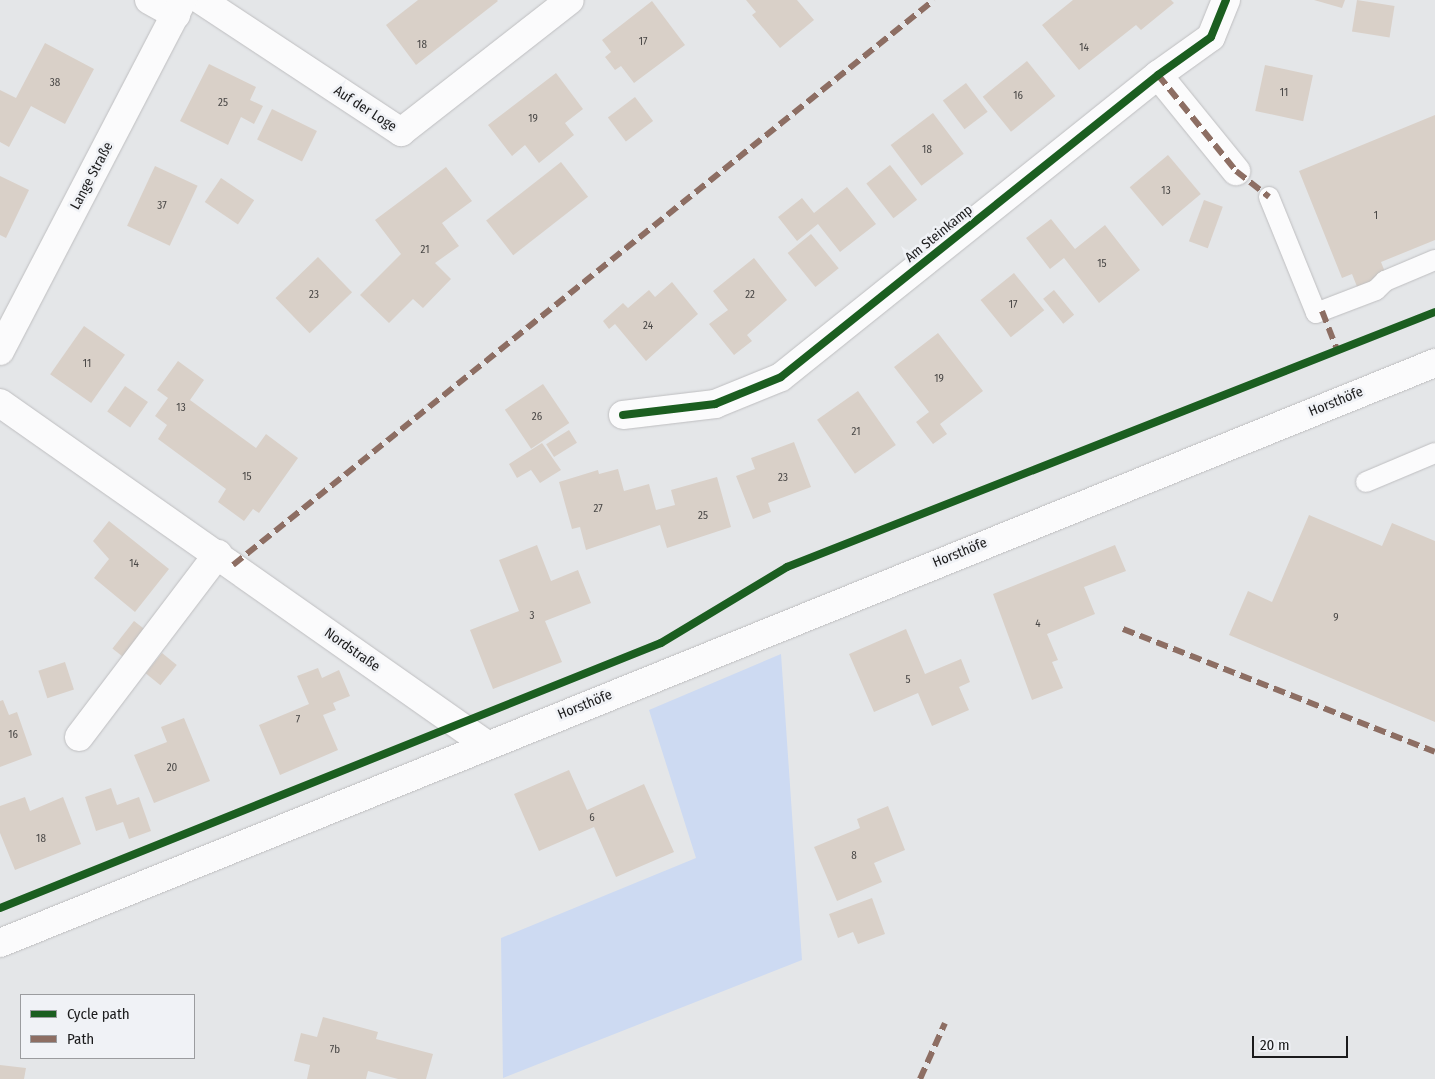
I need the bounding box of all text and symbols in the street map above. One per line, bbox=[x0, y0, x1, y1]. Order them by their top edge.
house number: 17 bbox=[639, 35, 647, 49]
house number: 18 bbox=[417, 38, 427, 52]
house number: 14 bbox=[1079, 41, 1089, 55]
house number: 38 bbox=[50, 76, 60, 90]
street label: Auf der Loge bbox=[330, 83, 400, 135]
house number: 11 bbox=[1280, 86, 1288, 100]
house number: 16 bbox=[1013, 89, 1023, 103]
house number: 25 bbox=[218, 96, 228, 110]
house number: 19 bbox=[528, 112, 538, 126]
street label: Lange Straße bbox=[67, 139, 117, 213]
house number: 18 bbox=[922, 143, 932, 157]
house number: 13 bbox=[1161, 184, 1171, 198]
house number: 37 bbox=[157, 199, 167, 213]
street label: Am Steinkamp bbox=[902, 202, 976, 266]
house number: 1 bbox=[1374, 209, 1378, 223]
house number: 21 bbox=[421, 243, 429, 257]
house number: 15 bbox=[1097, 257, 1107, 271]
house number: 23 bbox=[309, 288, 319, 302]
house number: 22 bbox=[745, 288, 755, 302]
house number: 17 bbox=[1009, 298, 1017, 312]
house number: 24 bbox=[643, 319, 653, 333]
house number: 11 bbox=[83, 357, 91, 371]
house number: 19 bbox=[934, 372, 944, 386]
street label: Horsthöfe bbox=[1306, 384, 1366, 420]
house number: 13 bbox=[176, 401, 186, 415]
house number: 26 bbox=[532, 410, 542, 424]
house number: 21 bbox=[852, 425, 860, 439]
house number: 15 bbox=[242, 470, 252, 484]
house number: 23 bbox=[778, 471, 788, 485]
house number: 27 bbox=[593, 502, 603, 516]
house number: 25 bbox=[698, 509, 708, 523]
street label: Horsthöfe bbox=[930, 535, 990, 571]
house number: 14 bbox=[129, 557, 139, 571]
house number: 3 bbox=[530, 609, 534, 623]
house number: 9 bbox=[1333, 611, 1339, 625]
house number: 4 bbox=[1035, 617, 1041, 631]
street label: Nordstraße bbox=[321, 625, 383, 675]
house number: 5 bbox=[905, 673, 911, 687]
street label: Horsthöfe bbox=[555, 687, 615, 723]
house number: 7 bbox=[296, 713, 300, 727]
house number: 16 bbox=[8, 728, 18, 742]
house number: 20 bbox=[167, 761, 177, 775]
house number: 6 bbox=[589, 811, 595, 825]
house number: 18 bbox=[36, 832, 46, 846]
house number: 8 bbox=[851, 849, 857, 863]
legend bbox=[20, 994, 195, 1059]
text: Cycle path bbox=[67, 1005, 130, 1023]
scale bar bbox=[1255, 1026, 1351, 1058]
text: Path bbox=[67, 1030, 94, 1048]
text: 20 m bbox=[1260, 1036, 1290, 1054]
house number: 7b bbox=[330, 1043, 340, 1057]

